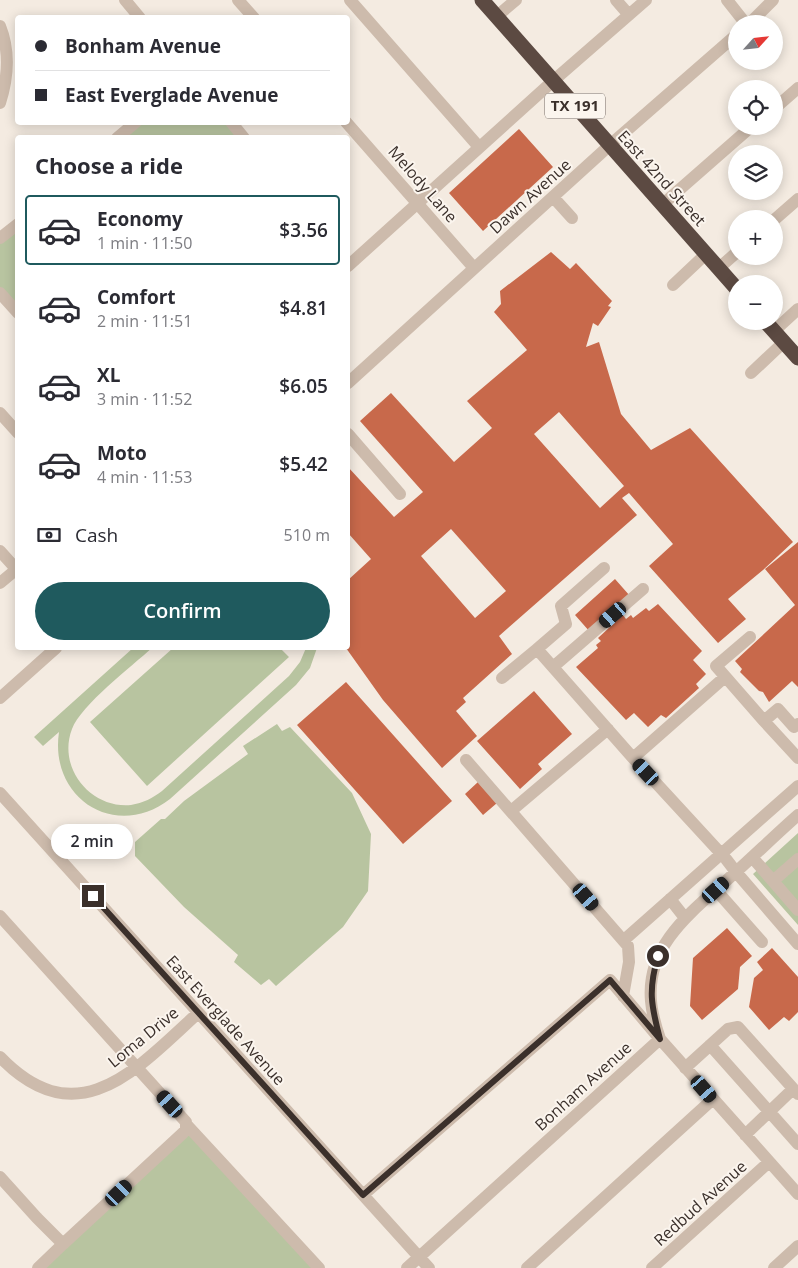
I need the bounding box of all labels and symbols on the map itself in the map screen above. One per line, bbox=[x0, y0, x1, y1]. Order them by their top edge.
north arrow bbox=[728, 15, 782, 70]
road number: TX 191 bbox=[545, 94, 605, 118]
street label: East 42nd Street bbox=[613, 125, 711, 231]
street label: Melody Lane bbox=[384, 141, 462, 227]
street label: Dawn Avenue bbox=[485, 154, 575, 238]
car bbox=[596, 599, 629, 631]
car bbox=[630, 756, 661, 788]
callout: 2 min bbox=[52, 824, 134, 858]
car bbox=[699, 874, 732, 906]
car bbox=[570, 881, 601, 913]
route end bbox=[82, 885, 104, 907]
route start bbox=[647, 945, 669, 967]
street label: East Everglade Avenue bbox=[162, 950, 290, 1090]
street label: Loma Drive bbox=[103, 1002, 183, 1072]
street label: Bonham Avenue bbox=[530, 1037, 636, 1135]
car bbox=[688, 1073, 719, 1105]
car bbox=[154, 1088, 185, 1120]
street label: Redbud Avenue bbox=[649, 1155, 751, 1251]
car bbox=[102, 1177, 135, 1209]

